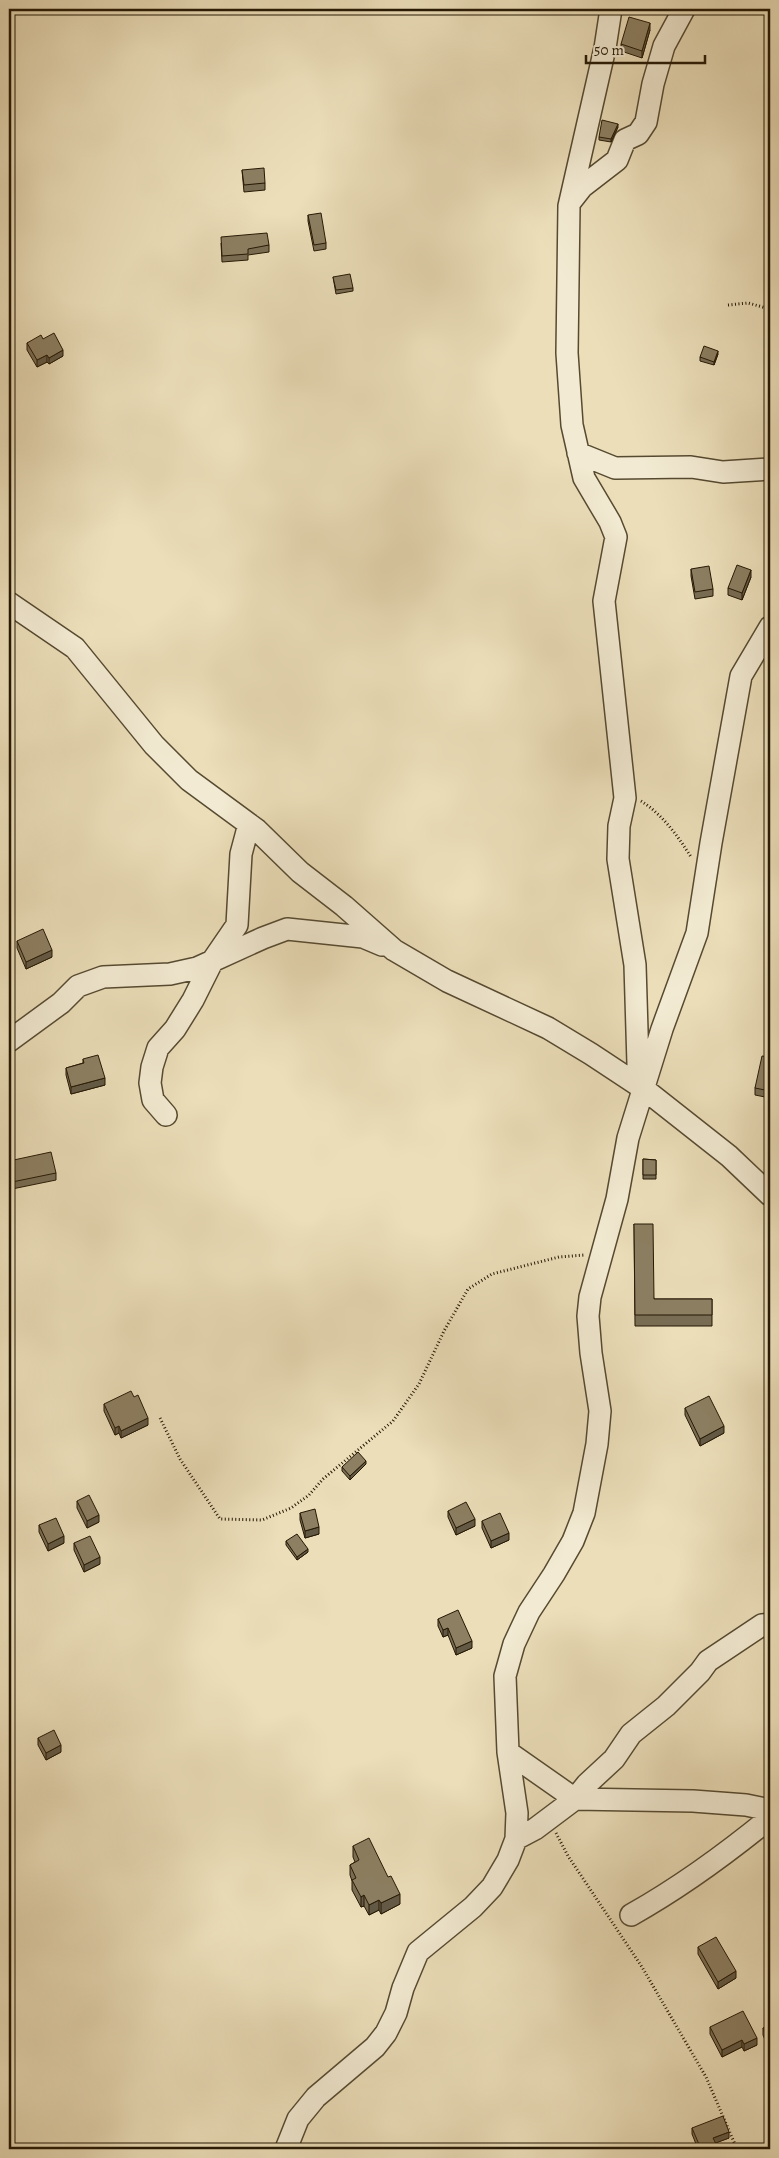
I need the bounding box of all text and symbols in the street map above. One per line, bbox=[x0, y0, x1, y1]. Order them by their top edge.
scale bar bbox=[586, 32, 705, 64]
text: 50 m bbox=[594, 40, 624, 60]

